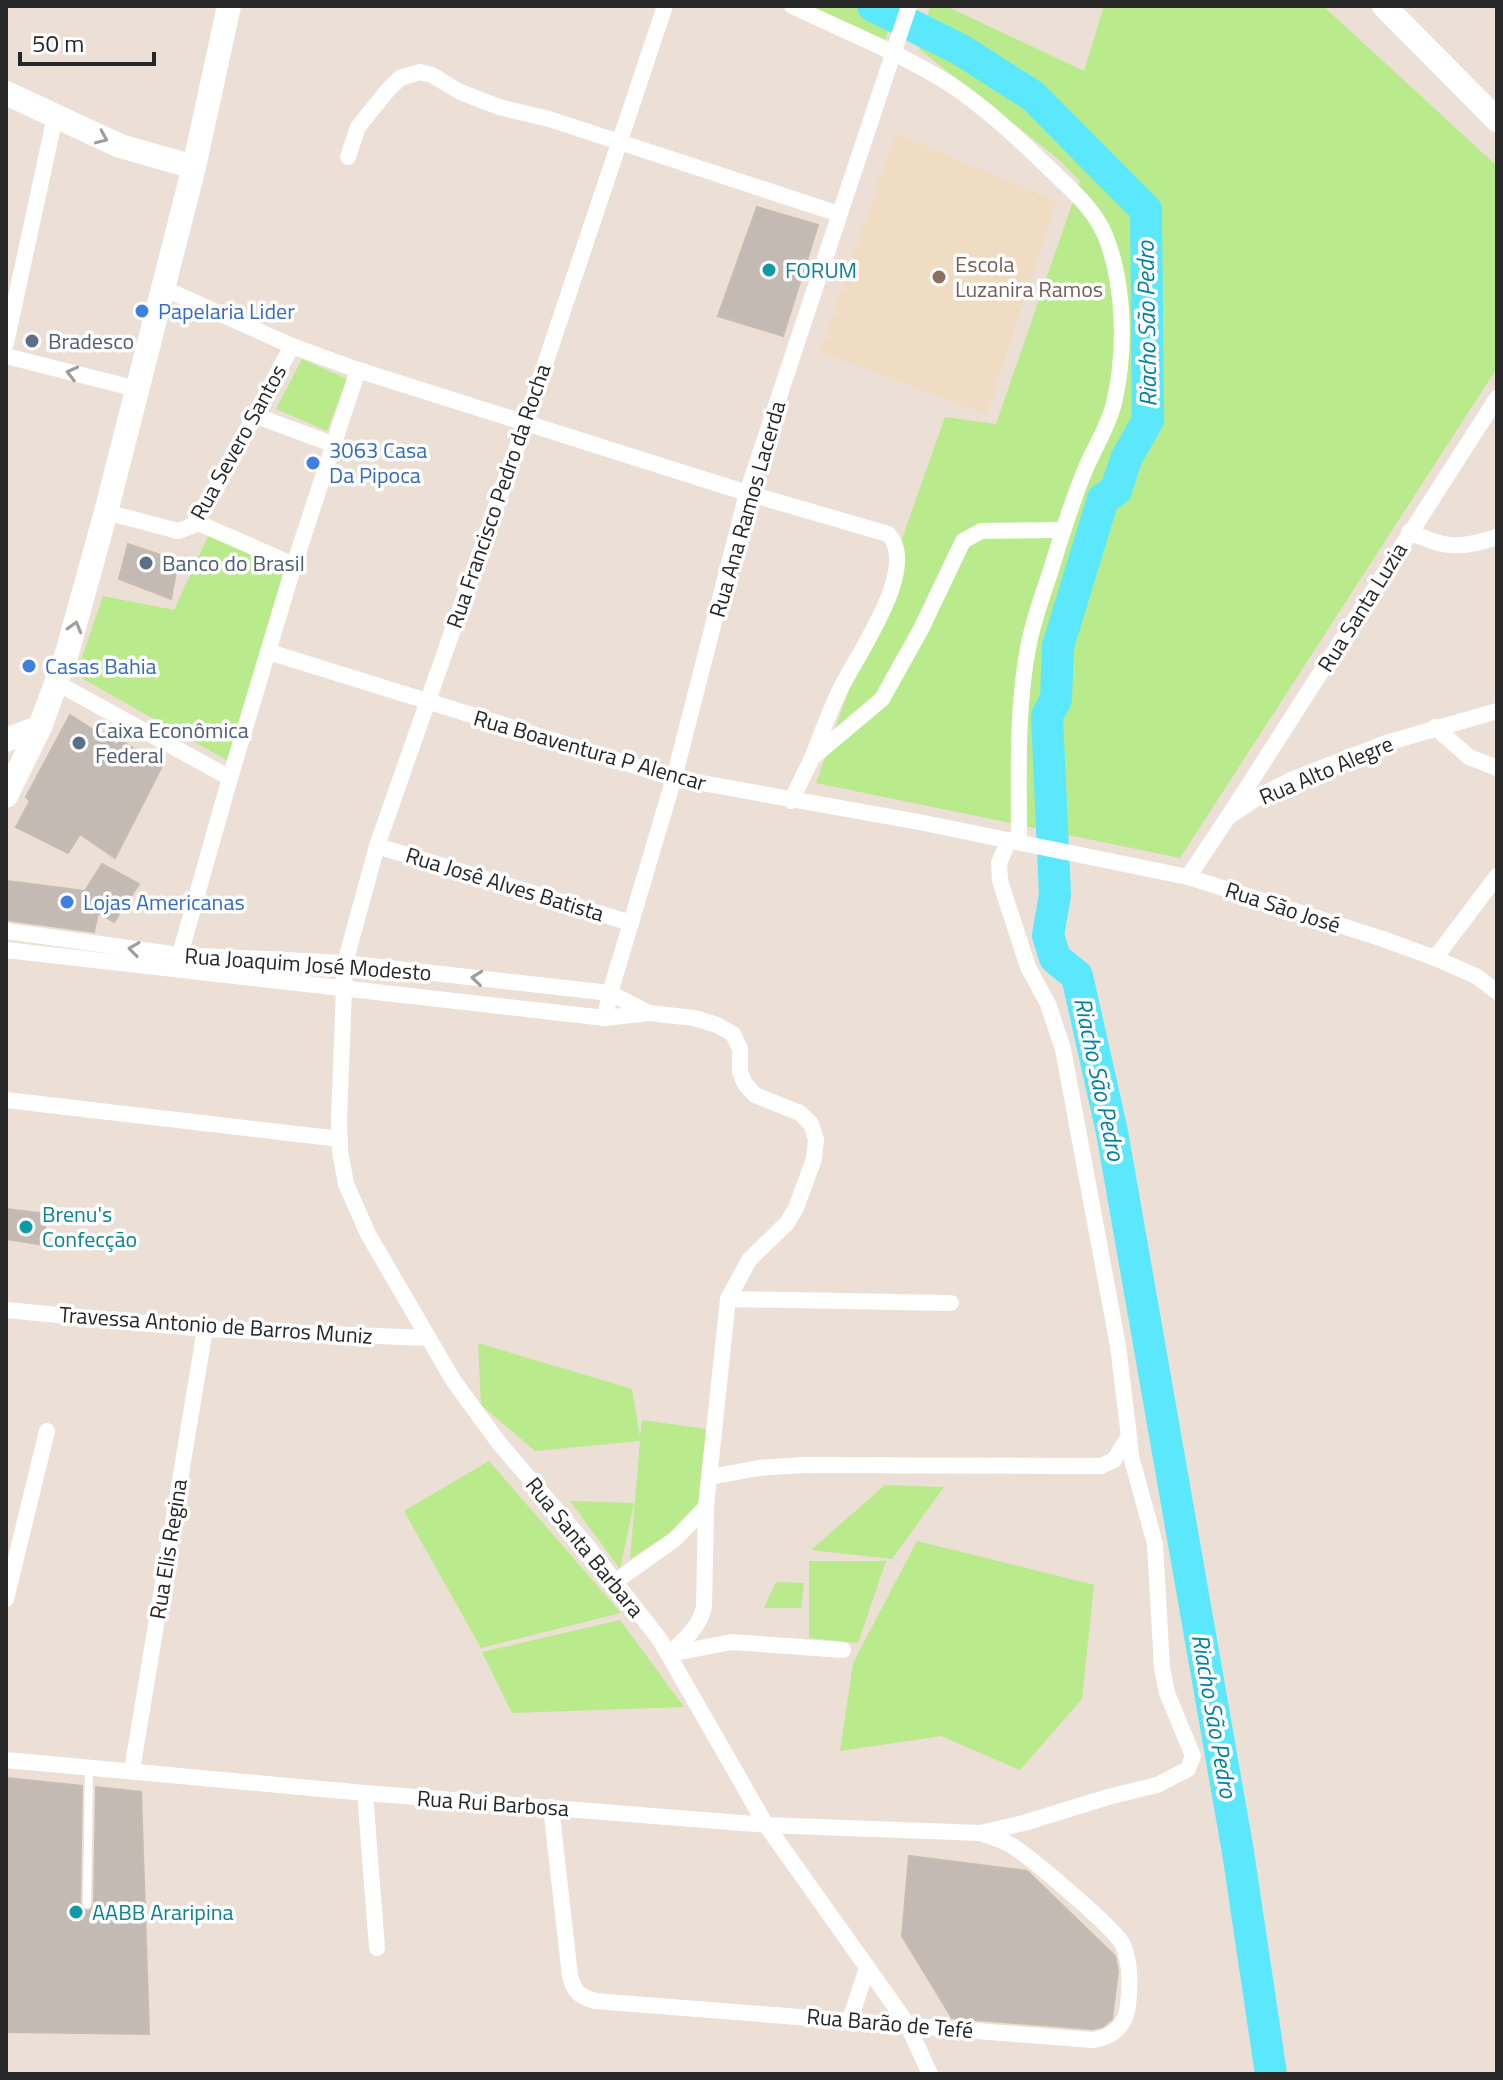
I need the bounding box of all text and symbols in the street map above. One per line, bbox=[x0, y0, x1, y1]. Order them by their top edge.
scale bar bbox=[20, 16, 154, 66]
text: 50 m bbox=[32, 25, 84, 61]
one-way arrow bbox=[94, 128, 108, 144]
water label: Riacho São Pedro bbox=[1127, 240, 1165, 407]
place label: Escola Luzanira Ramos bbox=[955, 247, 1103, 306]
place label: FORUM bbox=[785, 253, 857, 287]
marker: FORUM bbox=[760, 261, 778, 279]
marker: Escola Luzanira Ramos bbox=[930, 268, 948, 286]
place label: Papelaria Lider bbox=[158, 294, 295, 328]
marker: Papelaria Lider bbox=[133, 302, 151, 320]
place label: Bradesco bbox=[48, 324, 134, 358]
marker: Bradesco bbox=[23, 332, 41, 350]
street label: Rua Severo Santos bbox=[181, 358, 295, 526]
street label: Rua Francisco Pedro da Rocha bbox=[437, 359, 559, 633]
one-way arrow bbox=[65, 365, 79, 382]
street label: Rua Ana Ramos Lacerda bbox=[700, 397, 794, 621]
place label: 3063 Casa Da Pipoca bbox=[329, 433, 427, 492]
marker: 3063 Casa Da Pipoca bbox=[304, 454, 322, 472]
street label: Rua Santa Luzia bbox=[1309, 536, 1415, 678]
place label: Banco do Brasil bbox=[162, 546, 305, 580]
marker: Banco do Brasil bbox=[137, 554, 155, 572]
one-way arrow bbox=[65, 620, 82, 634]
place label: Casas Bahia bbox=[45, 649, 157, 683]
marker: Casas Bahia bbox=[20, 657, 38, 675]
street label: Rua Boaventura P Alencar bbox=[470, 701, 711, 800]
place label: Caixa Econômica Federal bbox=[95, 713, 249, 772]
street label: Rua Alto Alegre bbox=[1254, 727, 1398, 813]
marker: Caixa Econômica Federal bbox=[70, 734, 88, 752]
street label: Rua Josê Alves Batista bbox=[402, 838, 608, 930]
street label: Rua São José bbox=[1221, 872, 1345, 942]
place label: Lojas Americanas bbox=[83, 885, 245, 919]
marker: Lojas Americanas bbox=[58, 893, 76, 911]
street label: Rua Joaquim José Modesto bbox=[183, 938, 433, 990]
one-way arrow bbox=[127, 941, 141, 958]
one-way arrow bbox=[470, 970, 483, 987]
water label: Riacho São Pedro bbox=[1065, 994, 1135, 1165]
place label: Brenu's Confecção bbox=[42, 1197, 137, 1256]
marker: Brenu's Confecção bbox=[17, 1218, 35, 1236]
street label: Travessa Antonio de Barros Muniz bbox=[58, 1297, 374, 1353]
street label: Rua Santa Barbara bbox=[517, 1469, 653, 1625]
street label: Rua Elis Regina bbox=[140, 1476, 196, 1622]
water label: Riacho São Pedro bbox=[1183, 1631, 1247, 1802]
street label: Rua Rui Barbosa bbox=[416, 1781, 570, 1825]
place label: AABB Araripina bbox=[92, 1895, 234, 1929]
marker: AABB Araripina bbox=[67, 1903, 85, 1921]
street label: Rua Barão de Tefé bbox=[805, 1999, 975, 2047]

